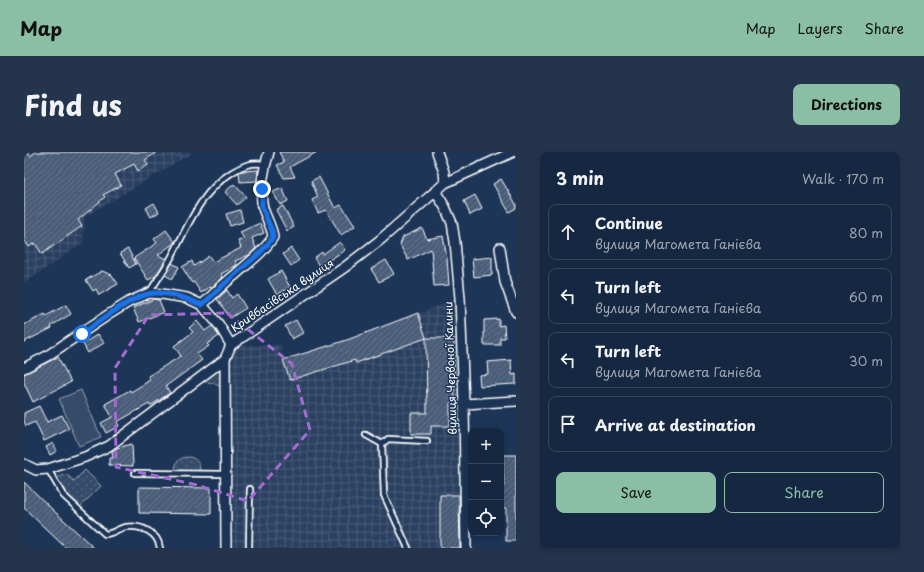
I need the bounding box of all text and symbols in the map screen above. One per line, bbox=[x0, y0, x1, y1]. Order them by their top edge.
text: Map bbox=[20, 14, 62, 42]
text: Map bbox=[746, 18, 776, 39]
text: Layers bbox=[798, 18, 843, 39]
text: Share bbox=[865, 18, 904, 39]
text: Find us bbox=[24, 83, 122, 126]
button: Directions bbox=[793, 84, 900, 125]
text: 3 min bbox=[556, 165, 604, 191]
text: Walk · 170 m bbox=[802, 169, 884, 188]
route end bbox=[253, 180, 271, 198]
text: Continue bbox=[595, 211, 663, 234]
icon: ahead bbox=[557, 221, 579, 243]
text: 80 m bbox=[849, 223, 883, 242]
text: вулиця Магомета Ганієва bbox=[595, 234, 761, 253]
street label: Кривбасівська вулиця bbox=[227, 254, 337, 336]
text: Turn left bbox=[595, 275, 661, 298]
icon: left bbox=[557, 285, 579, 307]
text: 60 m bbox=[849, 287, 883, 306]
text: вулиця Магомета Ганієва bbox=[595, 298, 761, 317]
street label: вулиця Червоної Калини bbox=[439, 301, 461, 435]
route start bbox=[73, 325, 91, 343]
text: Turn left bbox=[595, 339, 661, 362]
icon: left bbox=[557, 349, 579, 371]
text: 30 m bbox=[849, 351, 883, 370]
text: вулиця Магомета Ганієва bbox=[595, 362, 761, 381]
icon: arrive bbox=[557, 413, 579, 435]
text: Arrive at destination bbox=[595, 413, 756, 436]
map controls bbox=[468, 428, 504, 536]
button: + bbox=[468, 428, 504, 464]
button: − bbox=[468, 464, 504, 500]
button: Save bbox=[556, 472, 716, 513]
button: Share bbox=[724, 472, 884, 513]
button: locate bbox=[468, 500, 504, 536]

